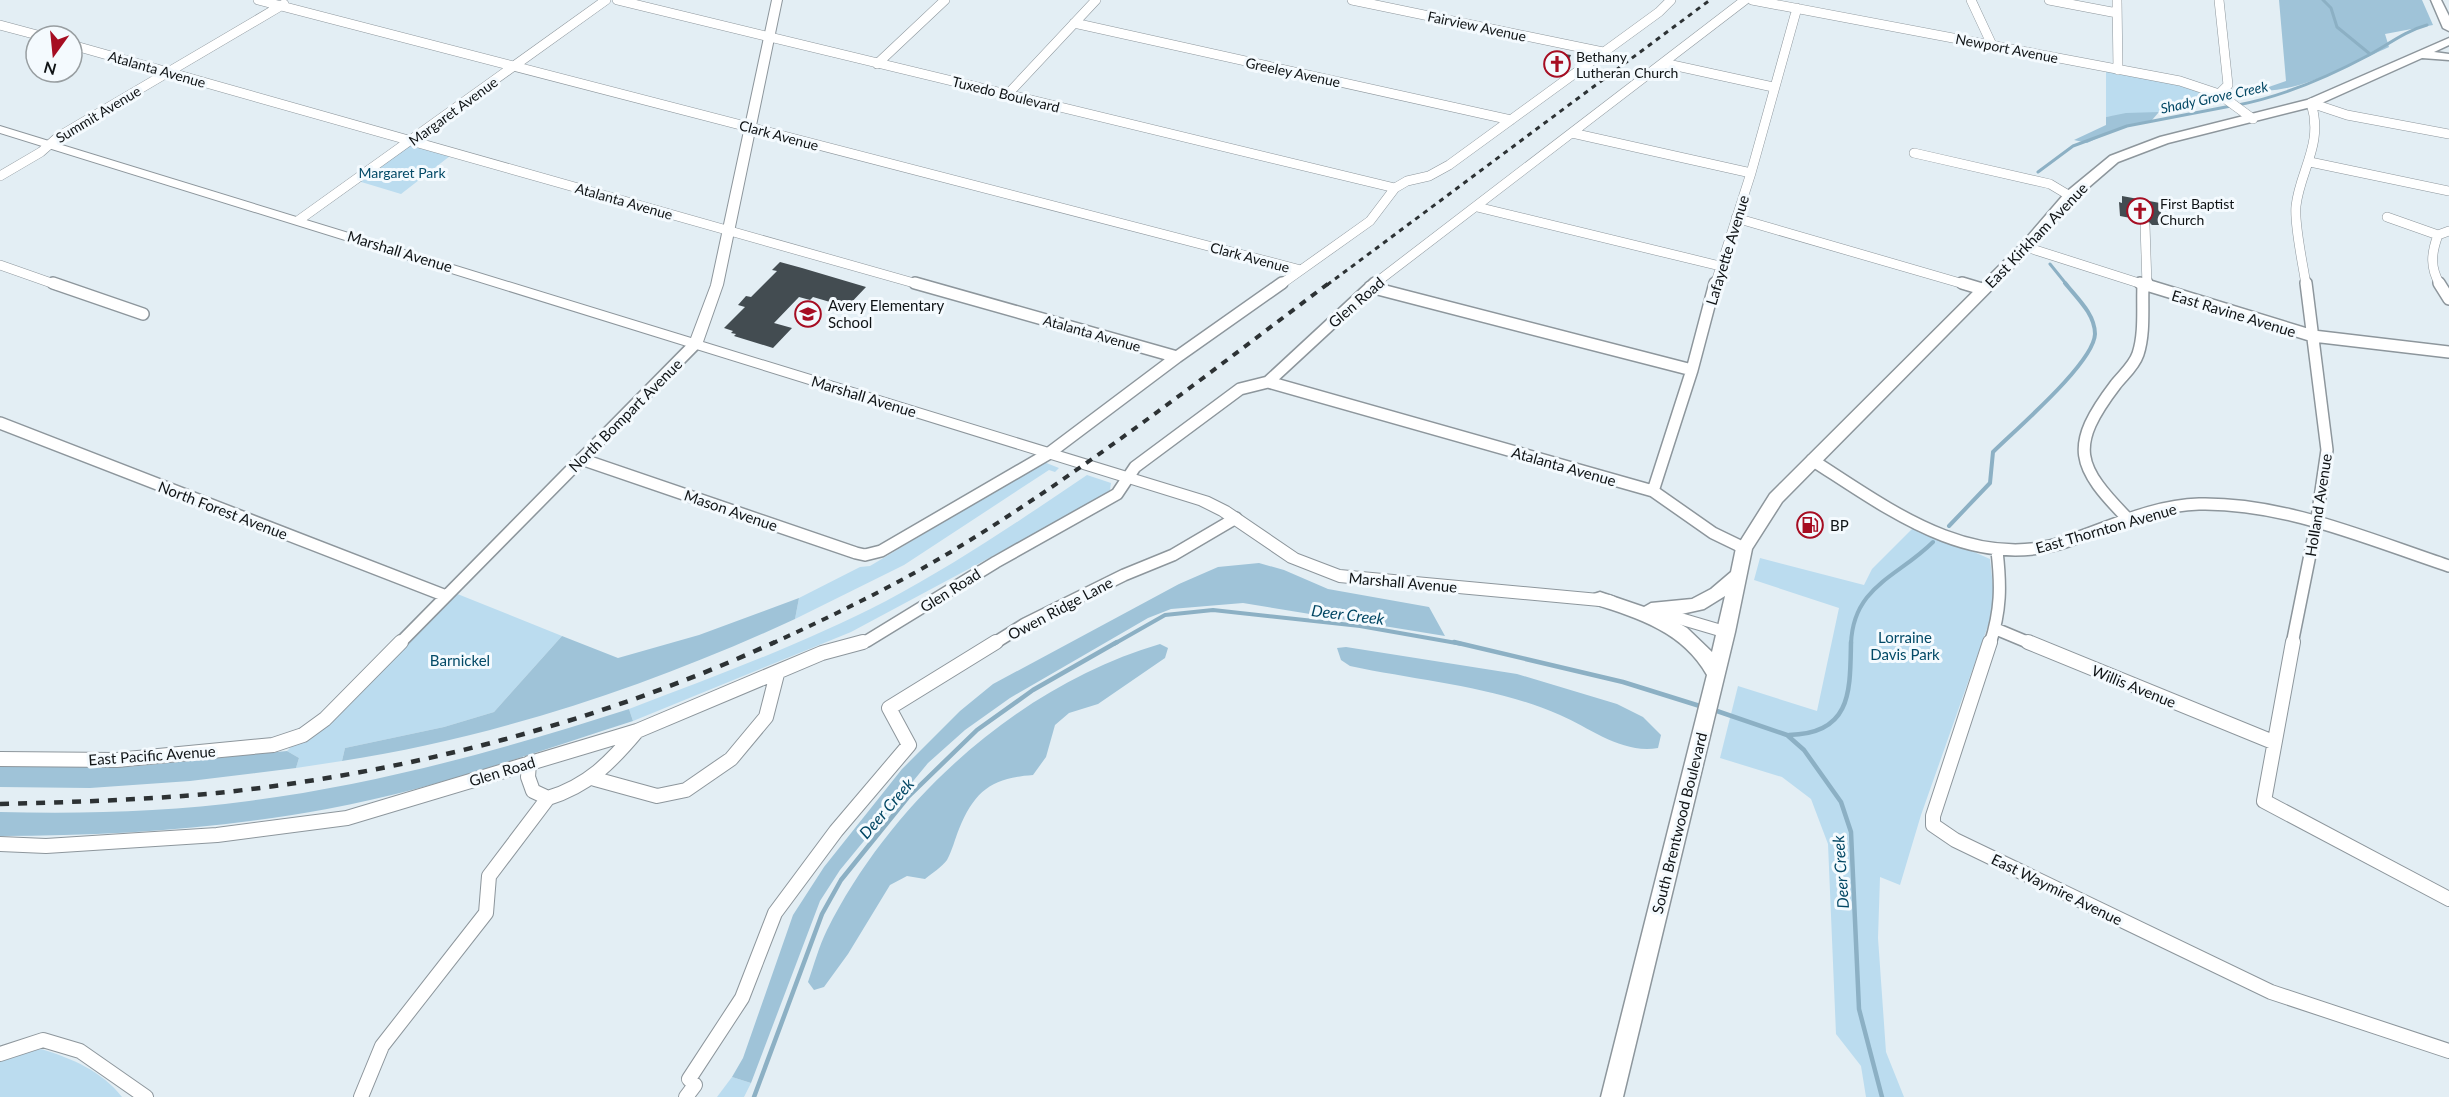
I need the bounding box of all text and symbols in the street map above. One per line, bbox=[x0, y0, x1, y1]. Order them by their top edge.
street label: Fairview Avenue bbox=[1426, 7, 1528, 45]
north arrow bbox=[24, 24, 84, 84]
street label: Newport Avenue bbox=[1954, 30, 2060, 66]
street label: Atalanta Avenue bbox=[106, 47, 208, 91]
place label: Bethany Lutheran Church bbox=[1576, 48, 1678, 81]
church icon: Bethany Lutheran Church bbox=[1542, 49, 1572, 79]
street label: Greeley Avenue bbox=[1244, 54, 1342, 90]
text: N bbox=[42, 58, 58, 80]
street label: Tuxedo Boulevard bbox=[951, 72, 1061, 116]
street label: Margaret Avenue bbox=[405, 73, 501, 149]
water label: Shady Grove Creek bbox=[2159, 77, 2270, 117]
street label: Summit Avenue bbox=[52, 82, 144, 146]
street label: Clark Avenue bbox=[738, 116, 820, 154]
park label: Margaret Park bbox=[358, 164, 446, 181]
street label: Atalanta Avenue bbox=[573, 179, 675, 223]
street label: East Kirkham Avenue bbox=[1981, 179, 2091, 291]
street label: Lafayette Avenue bbox=[1702, 193, 1752, 307]
place label: First Baptist Church bbox=[2160, 195, 2234, 228]
church icon: First Baptist Church bbox=[2125, 196, 2155, 226]
street label: Marshall Avenue bbox=[345, 226, 455, 276]
street label: Clark Avenue bbox=[1209, 238, 1291, 276]
street label: Glen Road bbox=[1324, 273, 1388, 331]
street label: East Ravine Avenue bbox=[2170, 286, 2298, 340]
place label: Avery Elementary School bbox=[828, 296, 945, 331]
school or university icon: Avery Elementary School bbox=[793, 299, 823, 329]
street label: Atalanta Avenue bbox=[1041, 311, 1143, 355]
street label: North Bompart Avenue bbox=[565, 355, 685, 475]
street label: Marshall Avenue bbox=[809, 371, 919, 421]
street label: Atalanta Avenue bbox=[1510, 443, 1618, 490]
street label: Holland Avenue bbox=[2301, 452, 2335, 558]
street label: North Forest Avenue bbox=[156, 477, 290, 543]
street label: Mason Avenue bbox=[682, 486, 780, 534]
street label: East Thornton Avenue bbox=[2033, 499, 2179, 557]
fuel station icon: BP bbox=[1795, 510, 1825, 540]
place label: BP bbox=[1830, 516, 1849, 534]
street label: Glen Road bbox=[916, 564, 984, 616]
street label: Marshall Avenue bbox=[1348, 568, 1458, 596]
street label: Owen Ridge Lane bbox=[1005, 573, 1116, 643]
water label: Deer Creek bbox=[1310, 600, 1386, 628]
park label: Lorraine Davis Park bbox=[1870, 628, 1940, 663]
park label: Barnickel bbox=[430, 651, 490, 669]
street label: Willis Avenue bbox=[2089, 661, 2179, 711]
street label: South Brentwood Boulevard bbox=[1648, 731, 1710, 915]
street label: East Pacific Avenue bbox=[88, 742, 216, 768]
street label: Glen Road bbox=[467, 752, 537, 790]
water label: Deer Creek bbox=[855, 774, 918, 842]
water label: Deer Creek bbox=[1828, 834, 1852, 909]
street label: East Waymire Avenue bbox=[1989, 850, 2125, 929]

